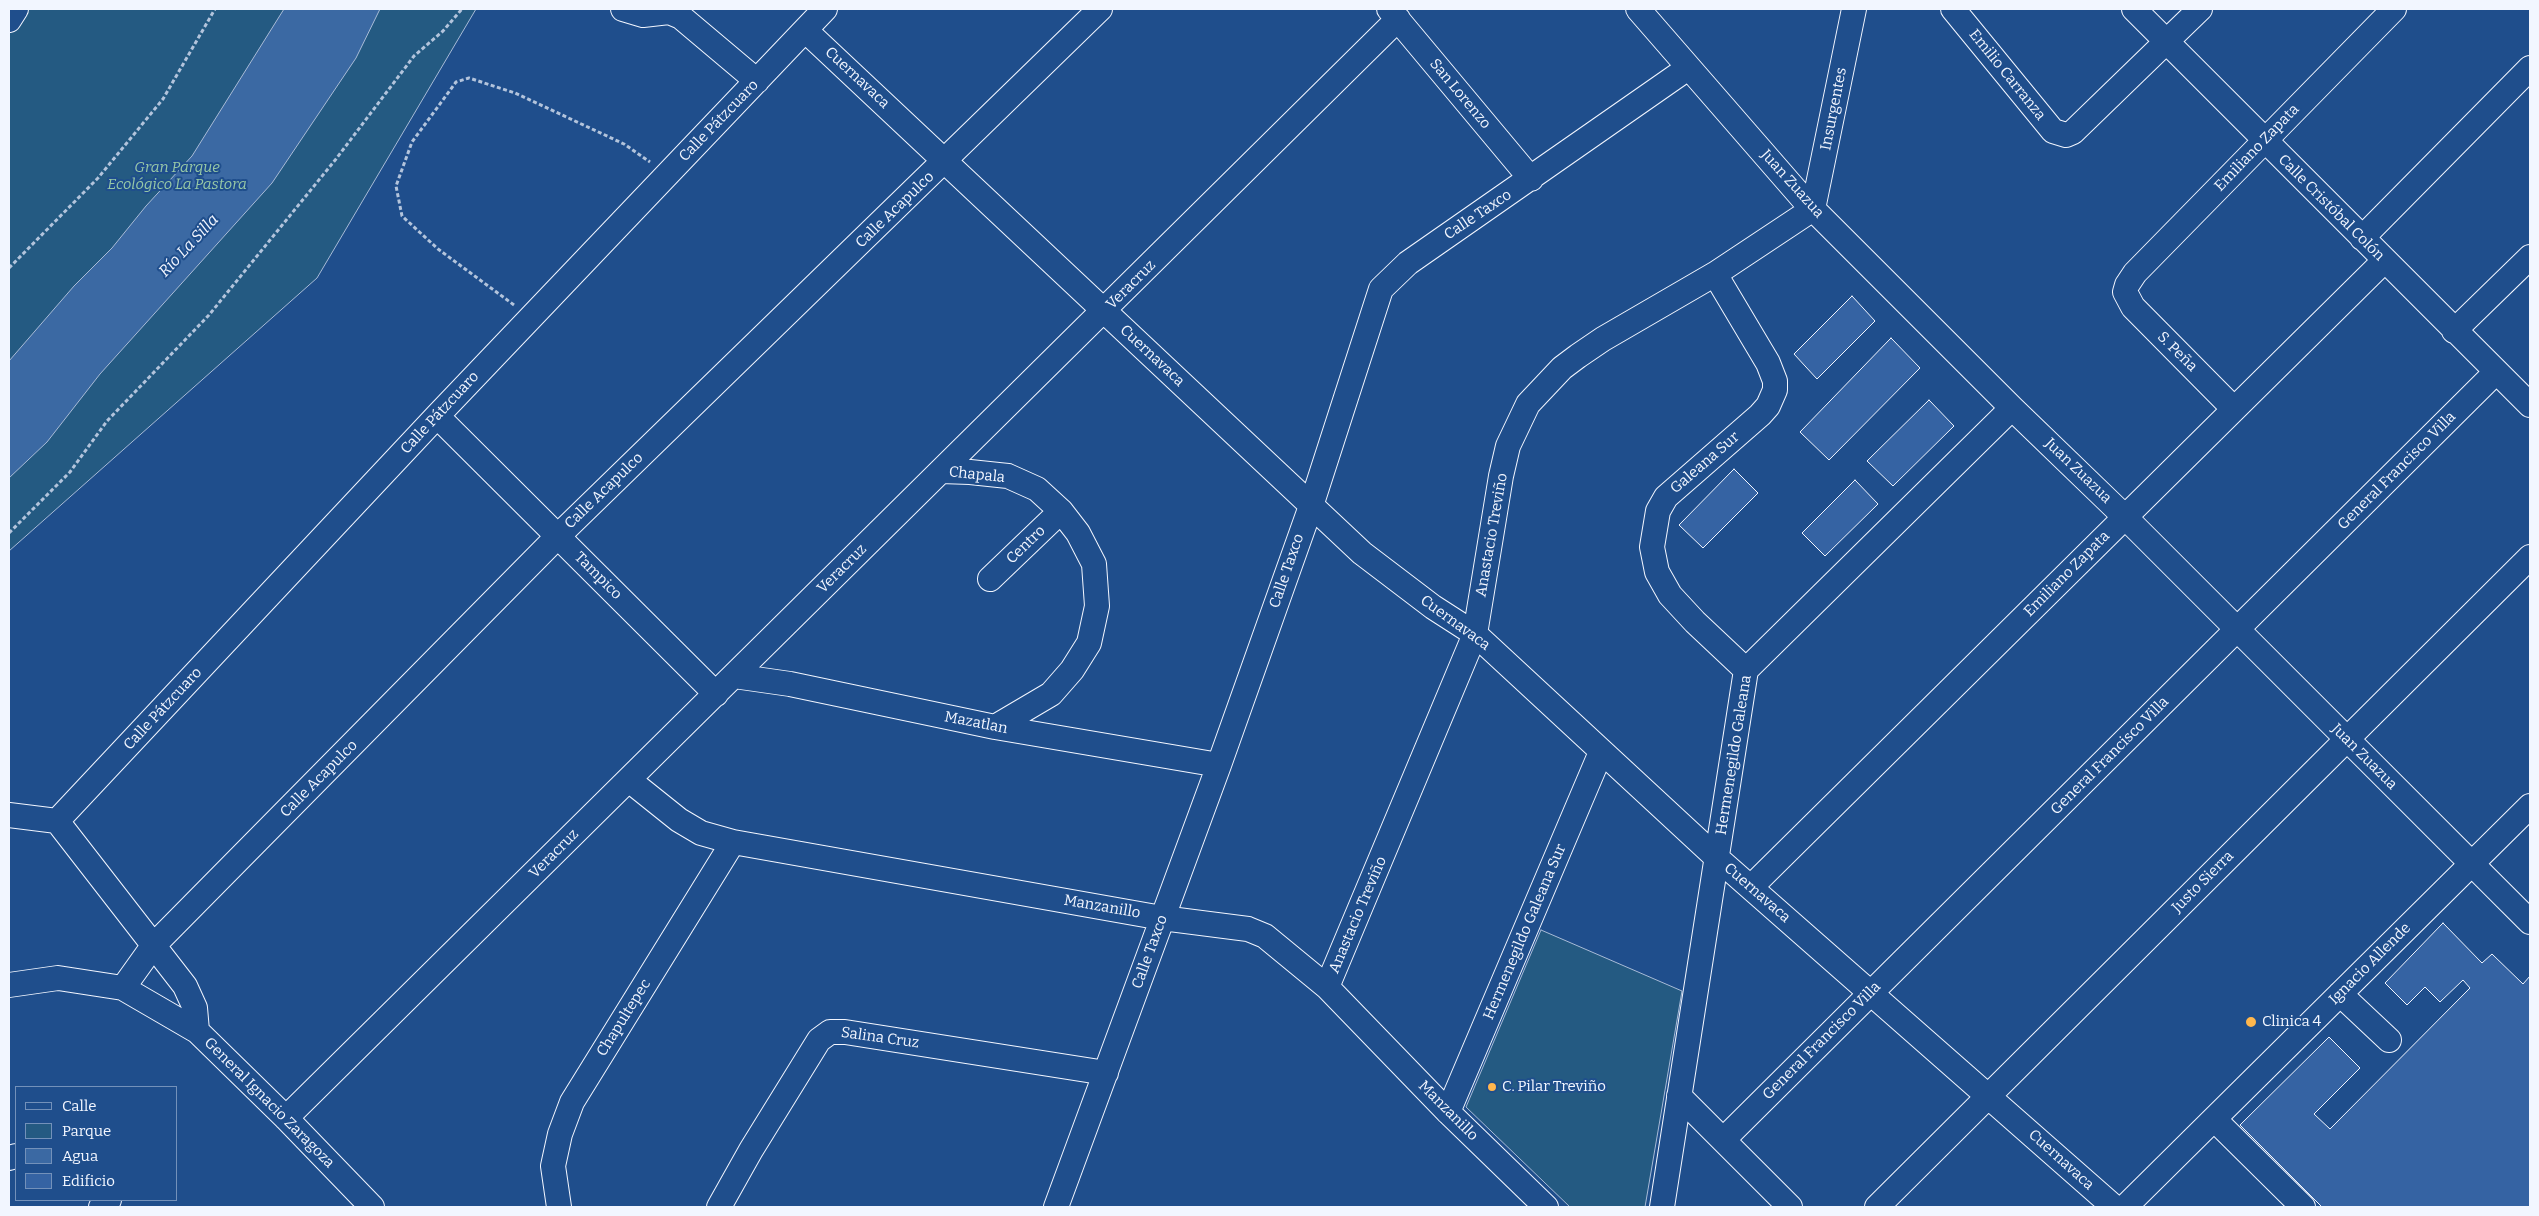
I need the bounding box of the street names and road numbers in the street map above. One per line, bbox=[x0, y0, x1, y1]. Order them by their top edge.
street label: Emilio Carranza bbox=[1965, 26, 2049, 124]
street label: Cuernavaca bbox=[821, 43, 893, 113]
street label: San Lorenzo bbox=[1426, 55, 1494, 133]
street label: Insurgentes bbox=[1817, 66, 1851, 152]
street label: Calle Pátzcuaro bbox=[675, 76, 763, 166]
street label: Emiliano Zapata bbox=[2211, 101, 2303, 195]
street label: Juan Zuazua bbox=[1757, 146, 1827, 222]
street label: Calle Cristóbal Colón bbox=[2274, 151, 2388, 265]
street label: Calle Acapulco bbox=[852, 168, 938, 252]
street label: Calle Taxco bbox=[1441, 186, 1515, 244]
street label: Veracruz bbox=[1103, 257, 1159, 313]
street label: Cuernavaca bbox=[1116, 321, 1188, 391]
street label: S. Peña bbox=[2153, 328, 2201, 376]
street label: Calle Pátzcuaro bbox=[397, 368, 483, 458]
street label: General Francisco Villa bbox=[2334, 408, 2460, 534]
street label: Galeana Sur bbox=[1667, 428, 1743, 498]
street label: Juan Zuazua bbox=[2041, 435, 2115, 507]
street label: Calle Acapulco bbox=[561, 449, 647, 533]
street label: Chapala bbox=[948, 463, 1006, 487]
street label: Anastacio Treviño bbox=[1472, 472, 1512, 598]
street label: Centro bbox=[1003, 522, 1049, 568]
street label: Emiliano Zapata bbox=[2020, 527, 2114, 621]
street label: Calle Taxco bbox=[1266, 531, 1308, 611]
street label: Veracruz bbox=[814, 541, 870, 597]
street label: Tampico bbox=[570, 548, 626, 604]
street label: Cuernavaca bbox=[1417, 592, 1493, 654]
street label: Calle Pátzcuaro bbox=[120, 664, 206, 754]
street label: Hermenegildo Galeana bbox=[1712, 674, 1756, 836]
street label: General Francisco Villa bbox=[2047, 693, 2173, 819]
street label: Mazatlan bbox=[943, 708, 1009, 738]
street label: Juan Zuazua bbox=[2327, 720, 2401, 794]
street label: Calle Acapulco bbox=[277, 737, 361, 821]
street label: Veracruz bbox=[526, 826, 582, 882]
street label: Hermenegildo Galeana Sur bbox=[1480, 841, 1570, 1023]
street label: Justo Sierra bbox=[2168, 847, 2238, 917]
street label: Anastacio Treviño bbox=[1325, 854, 1391, 976]
street label: Cuernavaca bbox=[1720, 859, 1794, 927]
street label: Manzanillo bbox=[1062, 891, 1142, 923]
street label: Calle Taxco bbox=[1128, 913, 1172, 991]
street label: Ignacio Allende bbox=[2325, 919, 2415, 1009]
street label: Chapultepec bbox=[593, 976, 655, 1060]
street label: General Francisco Villa bbox=[1759, 978, 1885, 1104]
street label: Salina Cruz bbox=[840, 1024, 920, 1052]
street label: General Ignacio Zaragoza bbox=[200, 1034, 338, 1172]
street label: Manzanillo bbox=[1414, 1077, 1482, 1145]
street label: Cuernavaca bbox=[2025, 1126, 2097, 1194]

